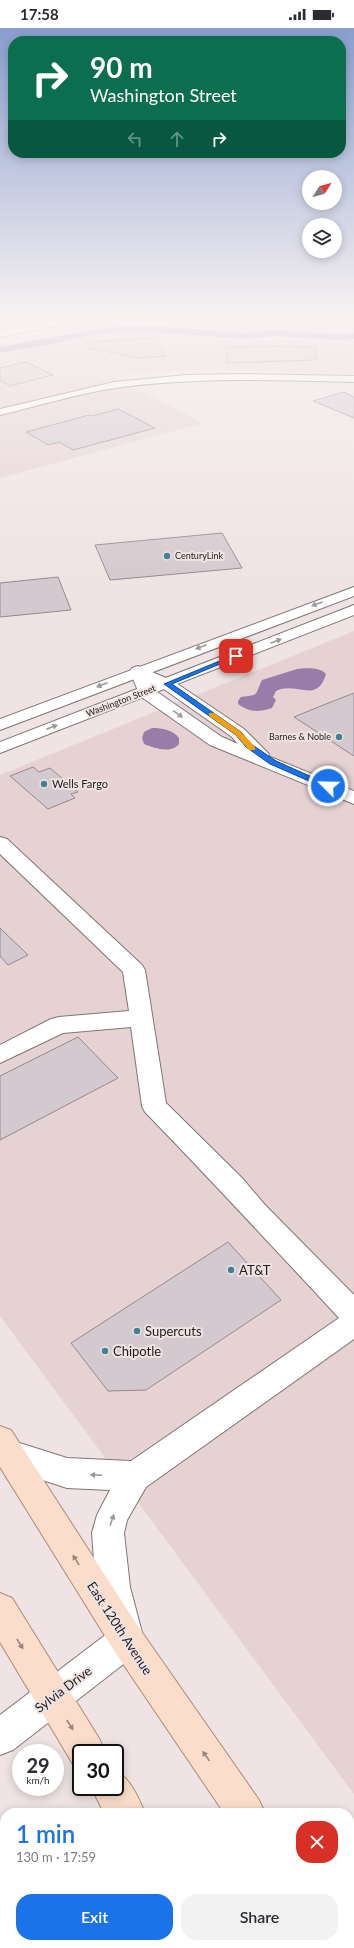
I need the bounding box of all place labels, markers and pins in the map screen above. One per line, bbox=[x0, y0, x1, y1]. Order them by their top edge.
place label: CenturyLink bbox=[175, 550, 223, 561]
marker: CenturyLink bbox=[162, 551, 172, 561]
pin bbox=[219, 639, 253, 673]
place label: Barnes & Noble bbox=[269, 731, 331, 742]
marker: Barnes & Noble bbox=[334, 732, 344, 742]
place label: Wells Fargo bbox=[52, 777, 108, 790]
marker: Wells Fargo bbox=[39, 779, 49, 789]
place label: AT&T bbox=[239, 1262, 271, 1278]
marker: AT&T bbox=[226, 1265, 236, 1275]
place label: Supercuts bbox=[145, 1323, 202, 1339]
marker: Supercuts bbox=[132, 1326, 142, 1336]
place label: Chipotle bbox=[113, 1343, 161, 1359]
marker: Chipotle bbox=[100, 1346, 110, 1356]

